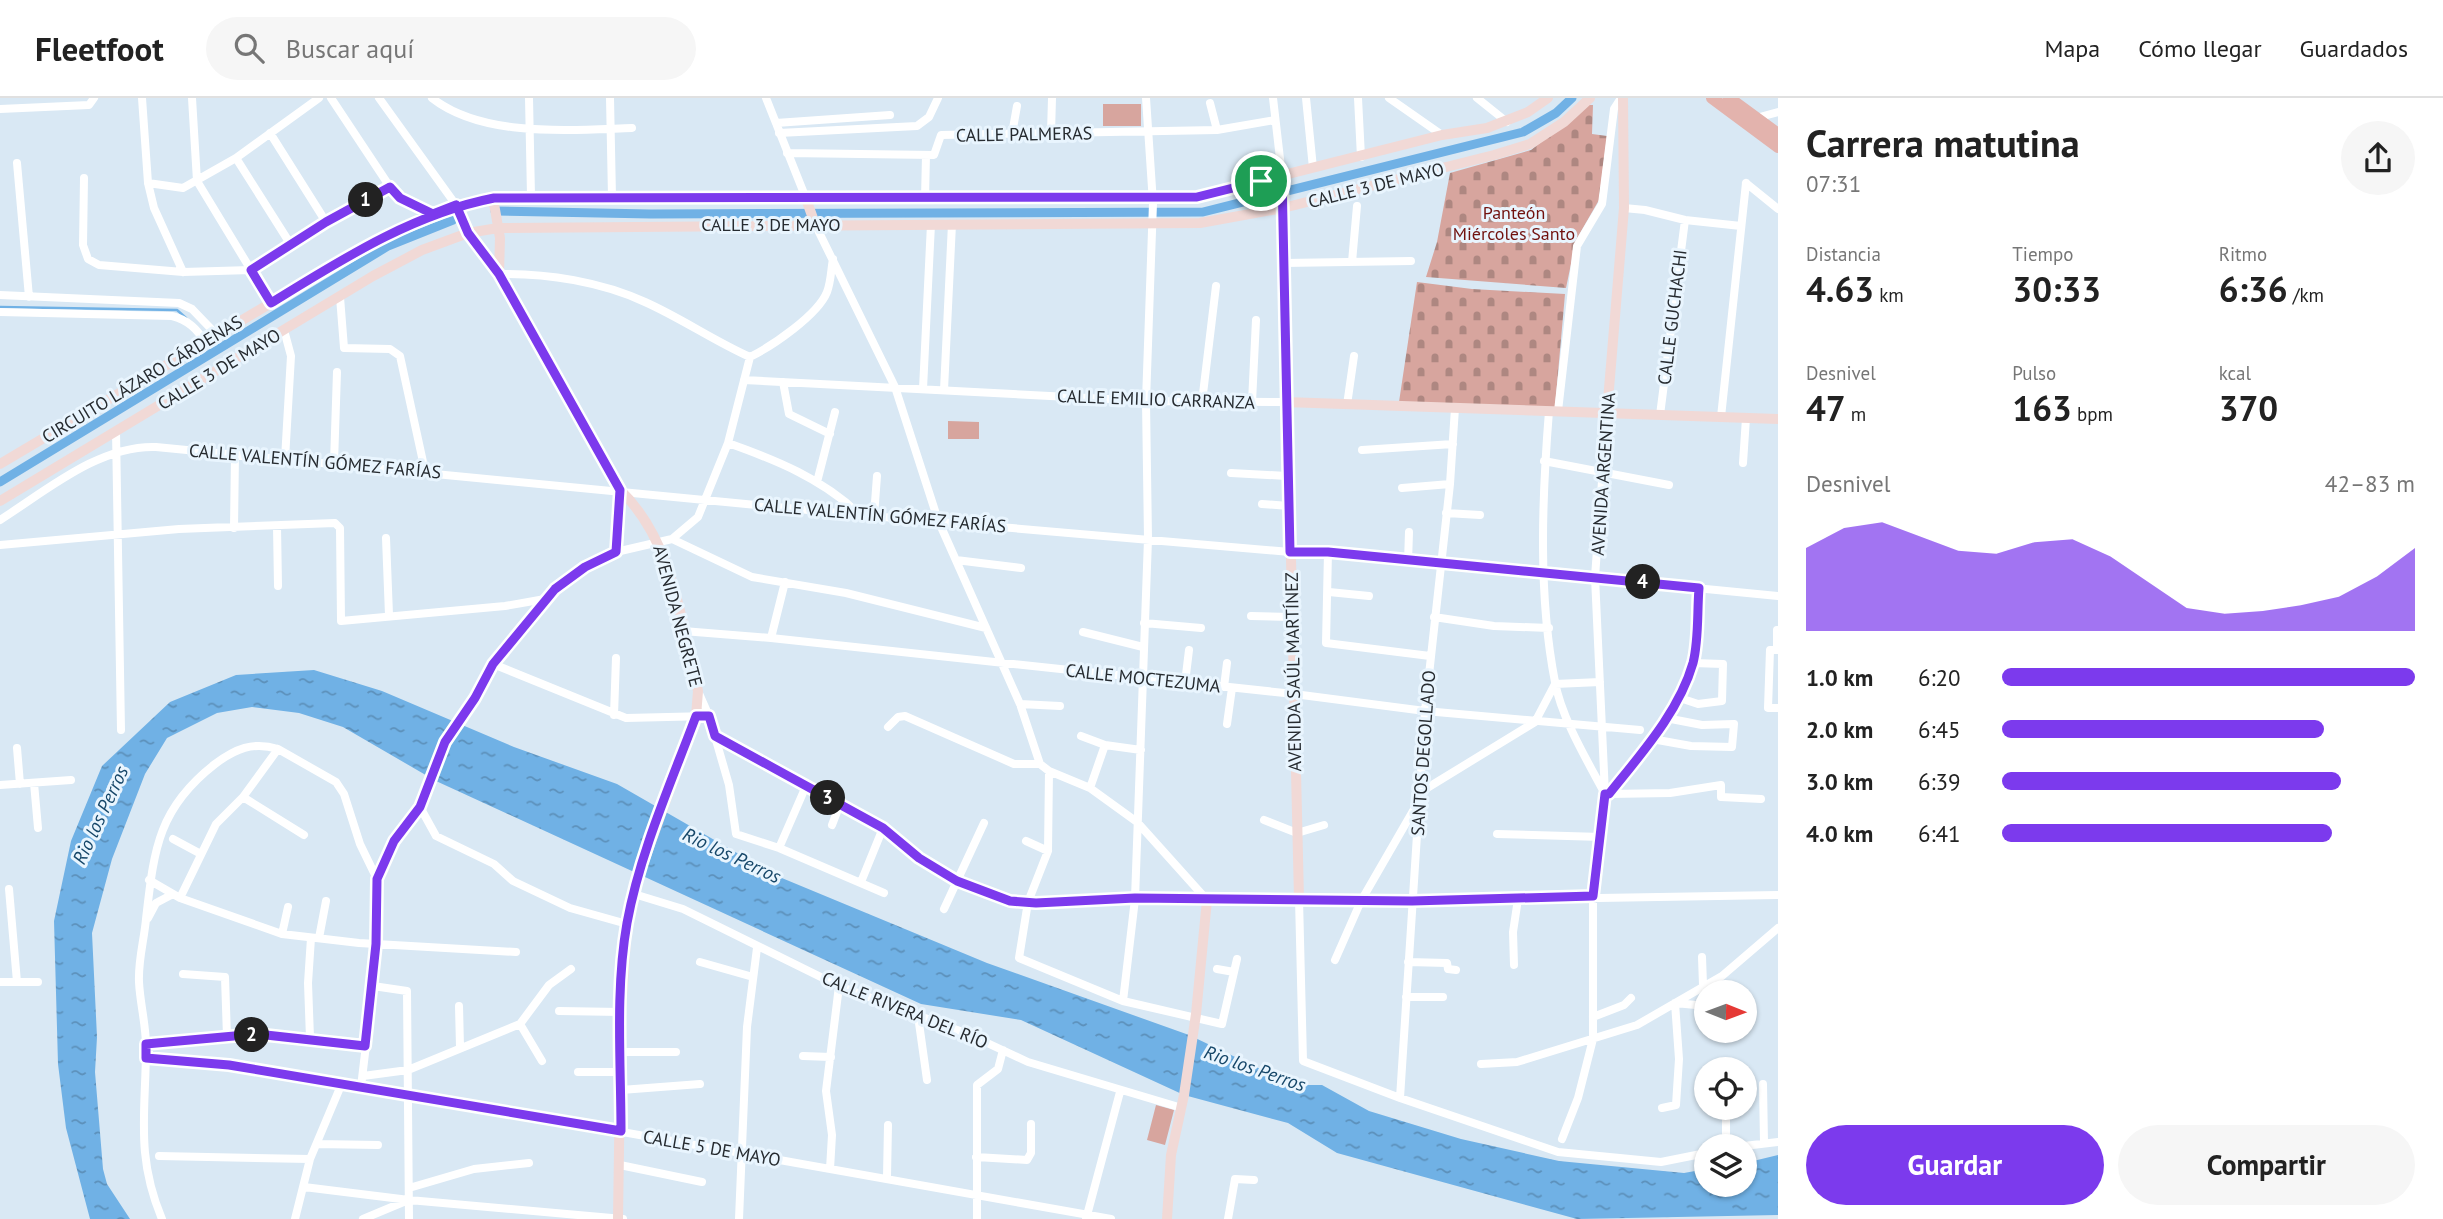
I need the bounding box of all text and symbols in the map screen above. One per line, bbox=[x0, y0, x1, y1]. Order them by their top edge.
search box bbox=[206, 17, 696, 80]
text: Fleetfoot bbox=[35, 27, 164, 70]
icon: search bbox=[230, 29, 268, 67]
text: Buscar aquí bbox=[286, 32, 414, 65]
text: Mapa bbox=[2044, 33, 2100, 64]
text: Cómo llegar bbox=[2138, 33, 2262, 64]
text: Guardados bbox=[2300, 33, 2408, 64]
text: Carrera matutina bbox=[1806, 118, 2080, 167]
street label: CALLE PALMERAS bbox=[956, 121, 1092, 147]
button: share bbox=[2341, 121, 2415, 195]
pin bbox=[1231, 151, 1291, 211]
street label: CALLE 3 DE MAYO bbox=[1306, 157, 1446, 213]
icon: arrive bbox=[1242, 162, 1280, 200]
text: 07:31 bbox=[1806, 169, 1861, 198]
pin: 1 bbox=[348, 182, 384, 217]
text: 1 bbox=[360, 187, 371, 211]
park label: Panteón Miércoles Santo bbox=[1453, 201, 1575, 245]
street label: CALLE 3 DE MAYO bbox=[701, 213, 841, 236]
text: Distancia bbox=[1806, 242, 1881, 266]
text: Tiempo bbox=[2012, 242, 2074, 266]
text: Ritmo bbox=[2219, 242, 2267, 266]
street label: CALLE GUCHACHI bbox=[1652, 248, 1692, 386]
text: 4.63 bbox=[1806, 266, 1874, 312]
text: 30:33 bbox=[2012, 266, 2101, 312]
text: 6:36 bbox=[2219, 266, 2288, 312]
text: km bbox=[1874, 283, 1904, 307]
text: /km bbox=[2288, 283, 2324, 307]
street label: CIRCUITO LÁZARO CÁRDENAS bbox=[37, 310, 247, 448]
street label: CALLE 3 DE MAYO bbox=[153, 323, 285, 415]
text: Desnivel bbox=[1806, 361, 1876, 385]
text: Pulso bbox=[2012, 361, 2056, 385]
text: kcal bbox=[2219, 361, 2251, 385]
street label: CALLE EMILIO CARRANZA bbox=[1057, 384, 1256, 414]
text: 47 bbox=[1806, 385, 1846, 431]
text: 163 bbox=[2012, 385, 2072, 431]
text: 370 bbox=[2219, 385, 2278, 431]
street label: AVENIDA ARGENTINA bbox=[1586, 391, 1620, 556]
text: m bbox=[1846, 402, 1866, 426]
text: bpm bbox=[2072, 402, 2113, 426]
street label: CALLE VALENTÍN GÓMEZ FARÍAS bbox=[188, 439, 442, 483]
text: Desnivel bbox=[1806, 469, 1890, 498]
text: 42–83 m bbox=[2325, 469, 2415, 498]
street label: CALLE VALENTÍN GÓMEZ FARÍAS bbox=[753, 493, 1007, 537]
street label: AVENIDA NEGRETE bbox=[648, 543, 708, 689]
pin: 4 bbox=[1626, 564, 1660, 600]
text: 4 bbox=[1637, 569, 1648, 593]
street label: AVENIDA SAÚL MARTÍNEZ bbox=[1280, 572, 1306, 772]
street label: CALLE MOCTEZUMA bbox=[1064, 658, 1222, 698]
text: 1.0 km bbox=[1806, 663, 1873, 692]
text: 6:20 bbox=[1918, 663, 1961, 692]
street label: SANTOS DEGOLLADO bbox=[1406, 669, 1440, 837]
text: 2.0 km bbox=[1806, 715, 1873, 744]
text: 6:45 bbox=[1918, 715, 1961, 744]
water label: Rio los Perros bbox=[67, 762, 133, 868]
text: 3.0 km bbox=[1806, 767, 1873, 796]
text: 6:39 bbox=[1918, 767, 1961, 796]
pin: 3 bbox=[810, 780, 846, 816]
text: 3 bbox=[822, 785, 833, 809]
text: 4.0 km bbox=[1806, 819, 1873, 848]
text: 6:41 bbox=[1918, 819, 1961, 848]
water label: Rio los Perros bbox=[679, 822, 785, 888]
street label: CALLE RIVERA DEL RÍO bbox=[819, 966, 991, 1054]
north arrow bbox=[1694, 980, 1757, 1043]
map controls bbox=[1694, 980, 1757, 1197]
pin: 2 bbox=[234, 1018, 270, 1052]
text: 2 bbox=[246, 1022, 257, 1046]
water label: Rio los Perros bbox=[1201, 1039, 1309, 1097]
button: locate bbox=[1694, 1057, 1757, 1120]
street label: CALLE 5 DE MAYO bbox=[641, 1125, 783, 1171]
button: Guardar bbox=[1806, 1125, 2104, 1205]
button: Compartir bbox=[2118, 1125, 2415, 1205]
button: layers bbox=[1694, 1134, 1757, 1197]

